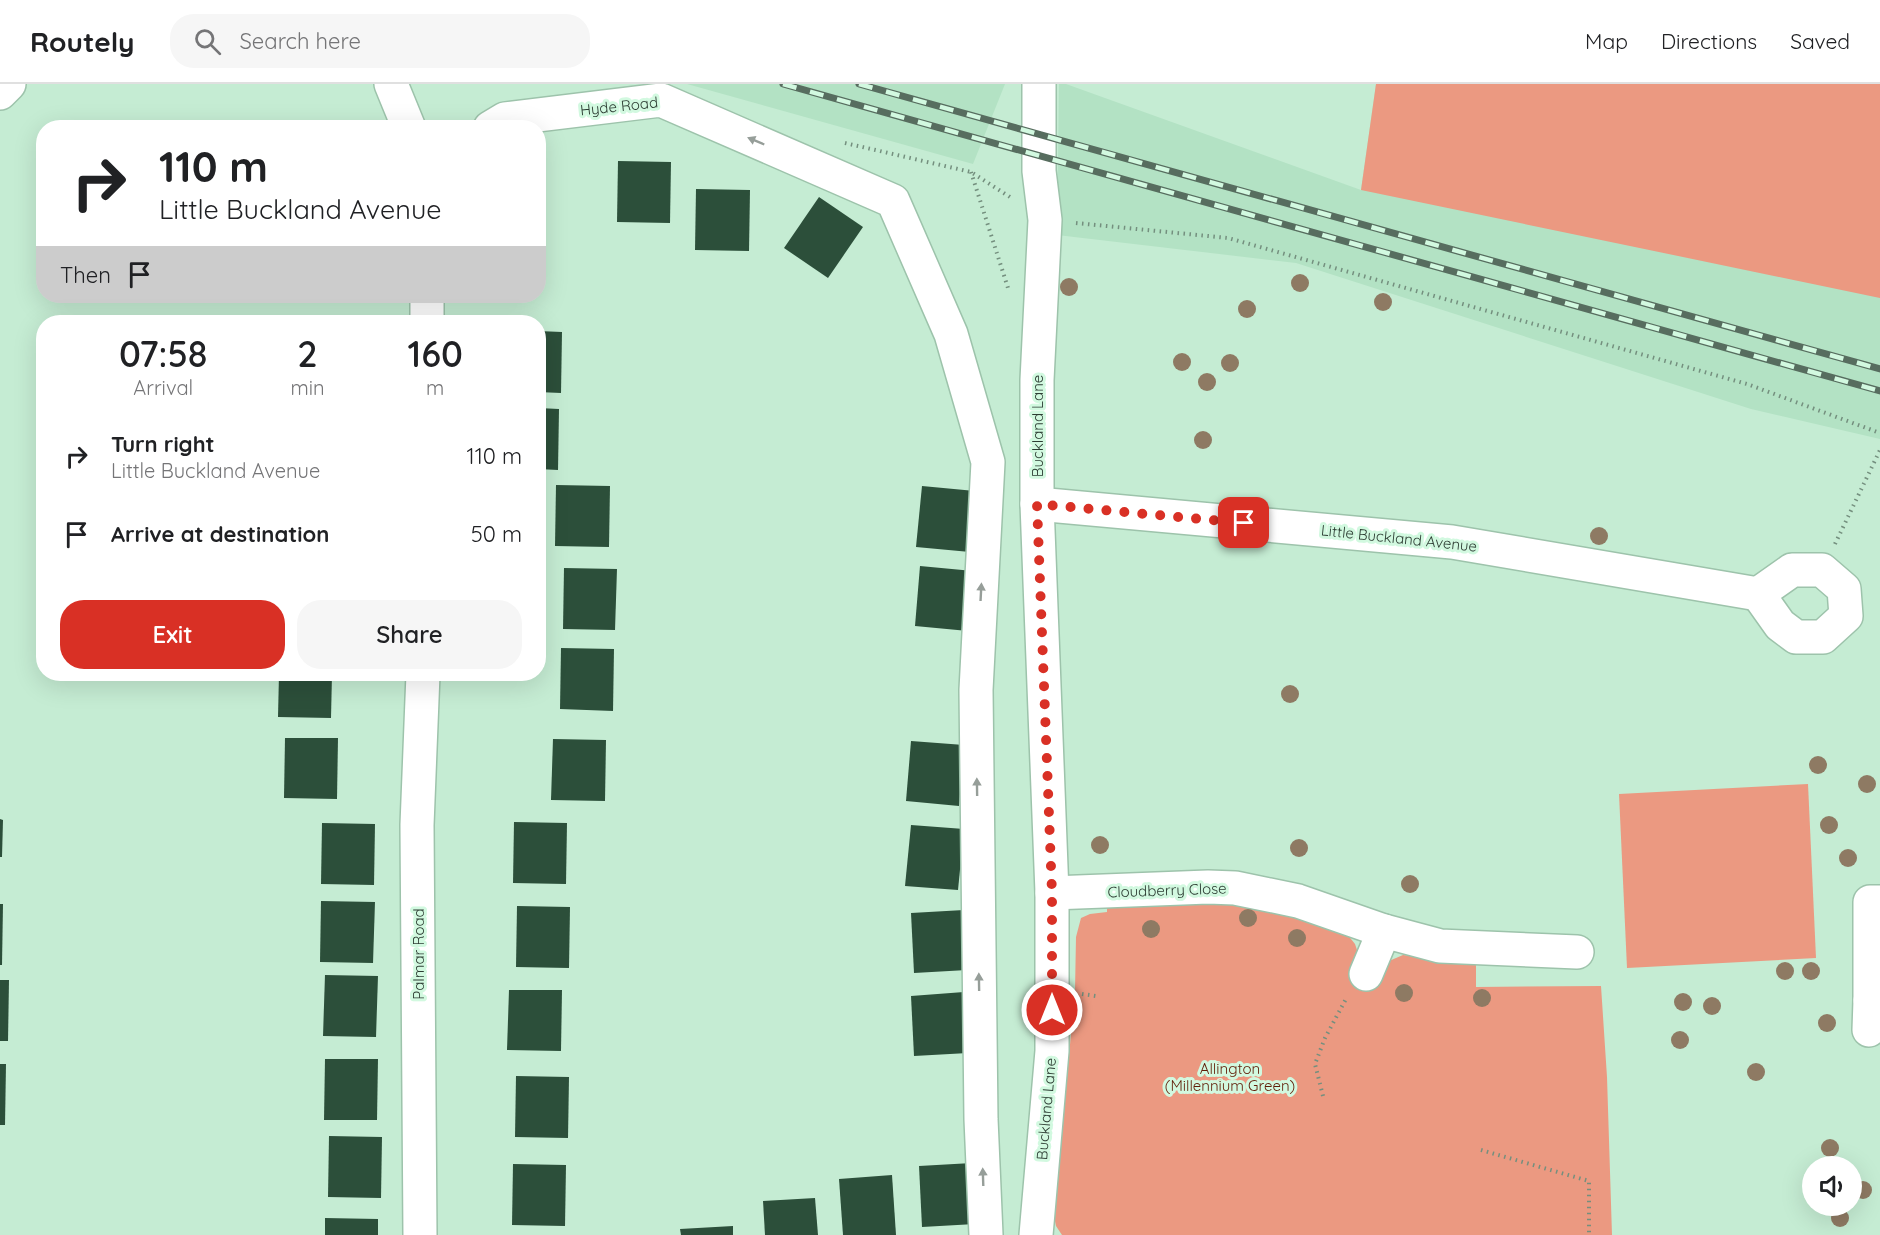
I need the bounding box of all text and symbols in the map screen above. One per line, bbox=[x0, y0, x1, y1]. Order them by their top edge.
search box bbox=[170, 14, 590, 68]
text: Routely bbox=[30, 24, 134, 59]
icon: search bbox=[191, 25, 224, 58]
text: Search here bbox=[239, 27, 361, 55]
text: Map bbox=[1585, 28, 1628, 54]
text: Directions bbox=[1661, 28, 1757, 54]
text: Saved bbox=[1790, 28, 1850, 54]
street label: Hyde Road bbox=[579, 92, 659, 120]
one-way arrow bbox=[747, 136, 765, 146]
text: 110 m bbox=[159, 140, 268, 193]
icon: right bbox=[60, 144, 138, 222]
text: Little Buckland Avenue bbox=[159, 192, 442, 226]
icon: arrive bbox=[123, 258, 156, 291]
text: Then bbox=[60, 261, 111, 289]
text: 07:58 bbox=[119, 331, 207, 376]
text: 2 bbox=[297, 331, 318, 376]
text: 160 bbox=[408, 331, 463, 376]
text: Arrival bbox=[133, 375, 193, 400]
text: min bbox=[290, 375, 325, 400]
text: m bbox=[426, 375, 444, 400]
street label: Buckland Lane bbox=[1028, 375, 1047, 477]
text: Turn right bbox=[111, 430, 215, 458]
icon: right bbox=[60, 440, 93, 473]
text: 110 m bbox=[467, 442, 522, 470]
text: Little Buckland Avenue bbox=[111, 458, 320, 483]
pin bbox=[1218, 497, 1269, 548]
icon: arrive bbox=[1227, 506, 1260, 539]
icon: arrive bbox=[60, 518, 93, 551]
text: Arrive at destination bbox=[111, 520, 329, 548]
text: 50 m bbox=[471, 520, 522, 548]
street label: Little Buckland Avenue bbox=[1320, 520, 1478, 556]
one-way arrow bbox=[977, 582, 986, 601]
button: Exit bbox=[60, 600, 285, 669]
button: Share bbox=[297, 600, 522, 669]
one-way arrow bbox=[972, 777, 982, 796]
street label: Cloudberry Close bbox=[1107, 878, 1227, 902]
street label: Palmar Road bbox=[409, 908, 428, 1000]
one-way arrow bbox=[974, 972, 984, 991]
position arrow bbox=[1020, 978, 1084, 1042]
street label: Buckland Lane bbox=[1032, 1057, 1060, 1161]
park label: Allington (Millennium Green) bbox=[1165, 1059, 1295, 1095]
map controls bbox=[1802, 1156, 1862, 1216]
button: sound bbox=[1802, 1156, 1862, 1216]
one-way arrow bbox=[979, 1167, 988, 1186]

